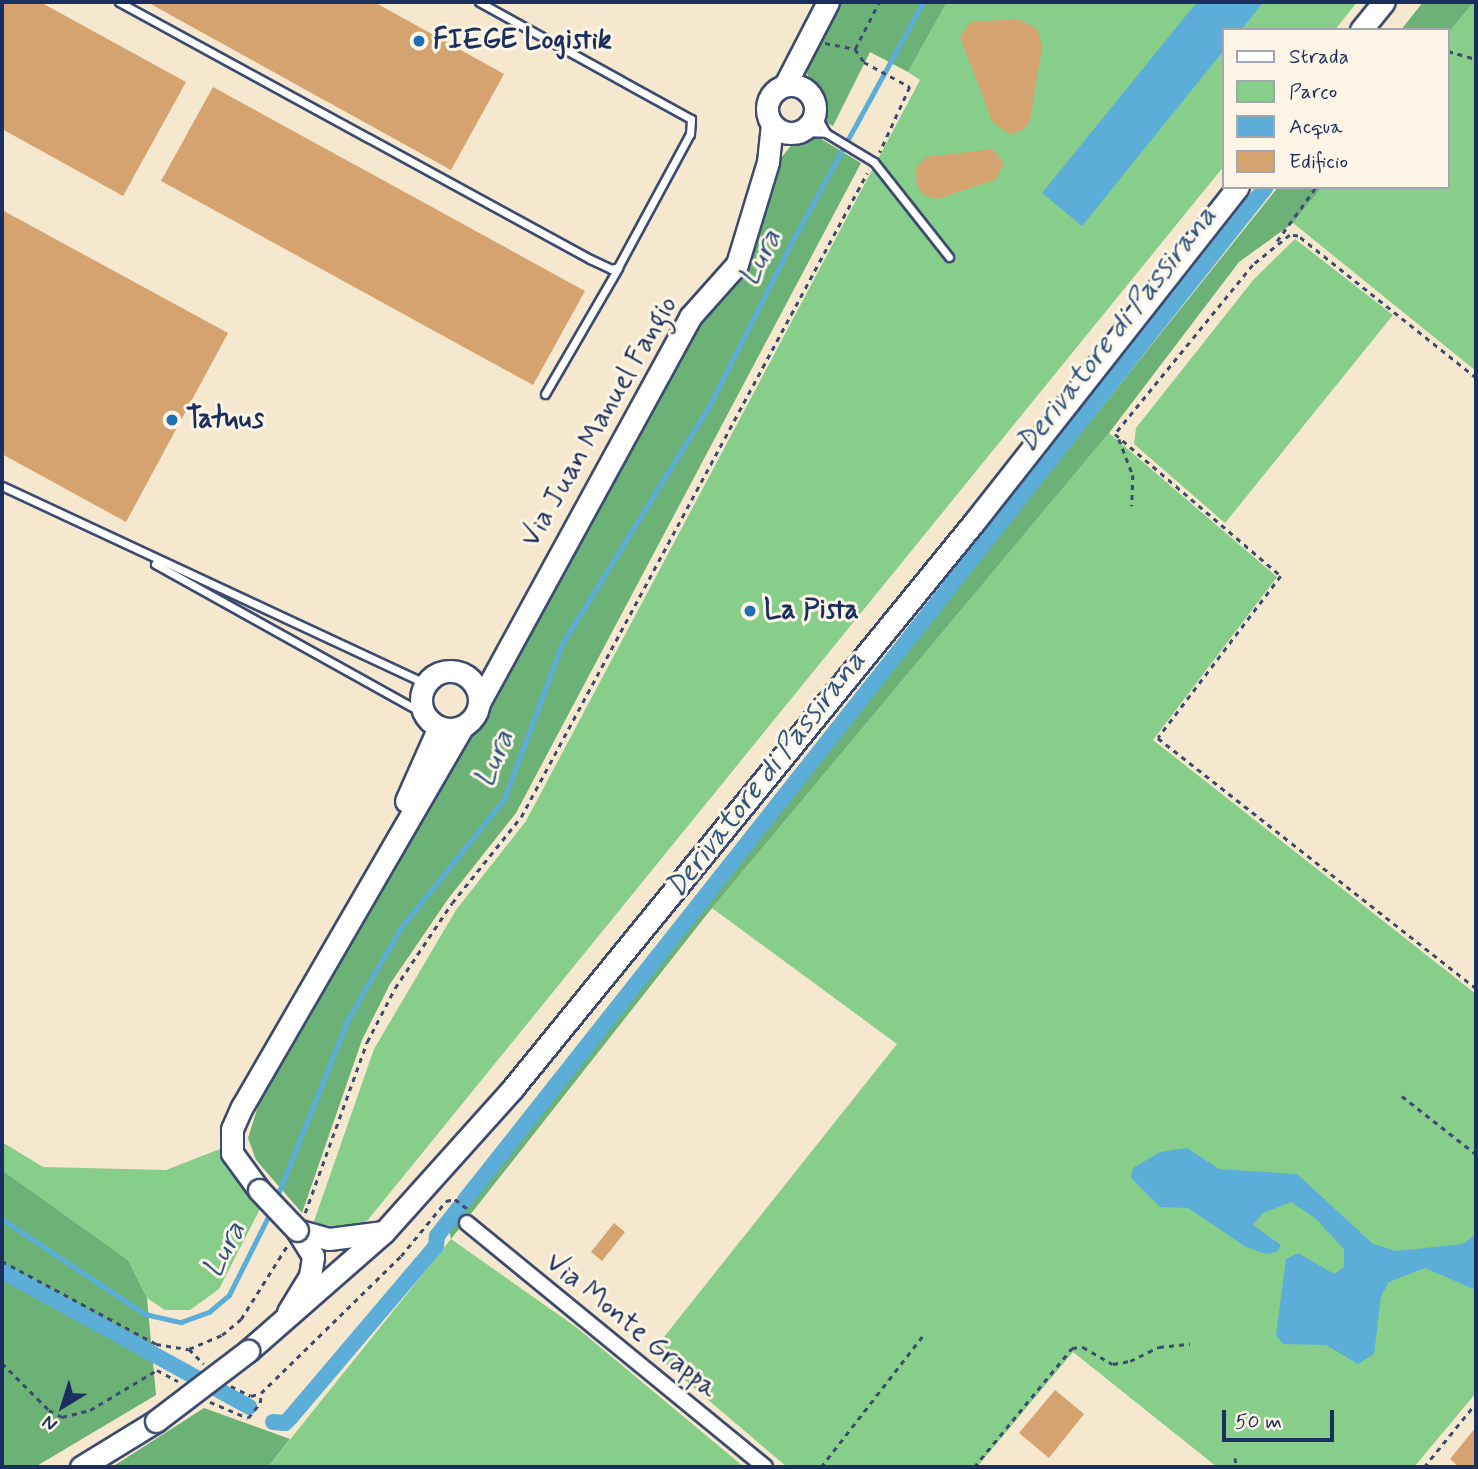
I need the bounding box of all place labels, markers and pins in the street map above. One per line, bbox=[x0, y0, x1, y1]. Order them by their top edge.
place label: FIEGE Logistik bbox=[433, 24, 613, 58]
marker: FIEGE Logistik bbox=[411, 33, 427, 49]
place label: Tatuus bbox=[186, 403, 264, 437]
marker: Tatuus bbox=[164, 412, 180, 428]
place label: La Pista bbox=[764, 594, 858, 628]
marker: La Pista bbox=[742, 603, 758, 619]

